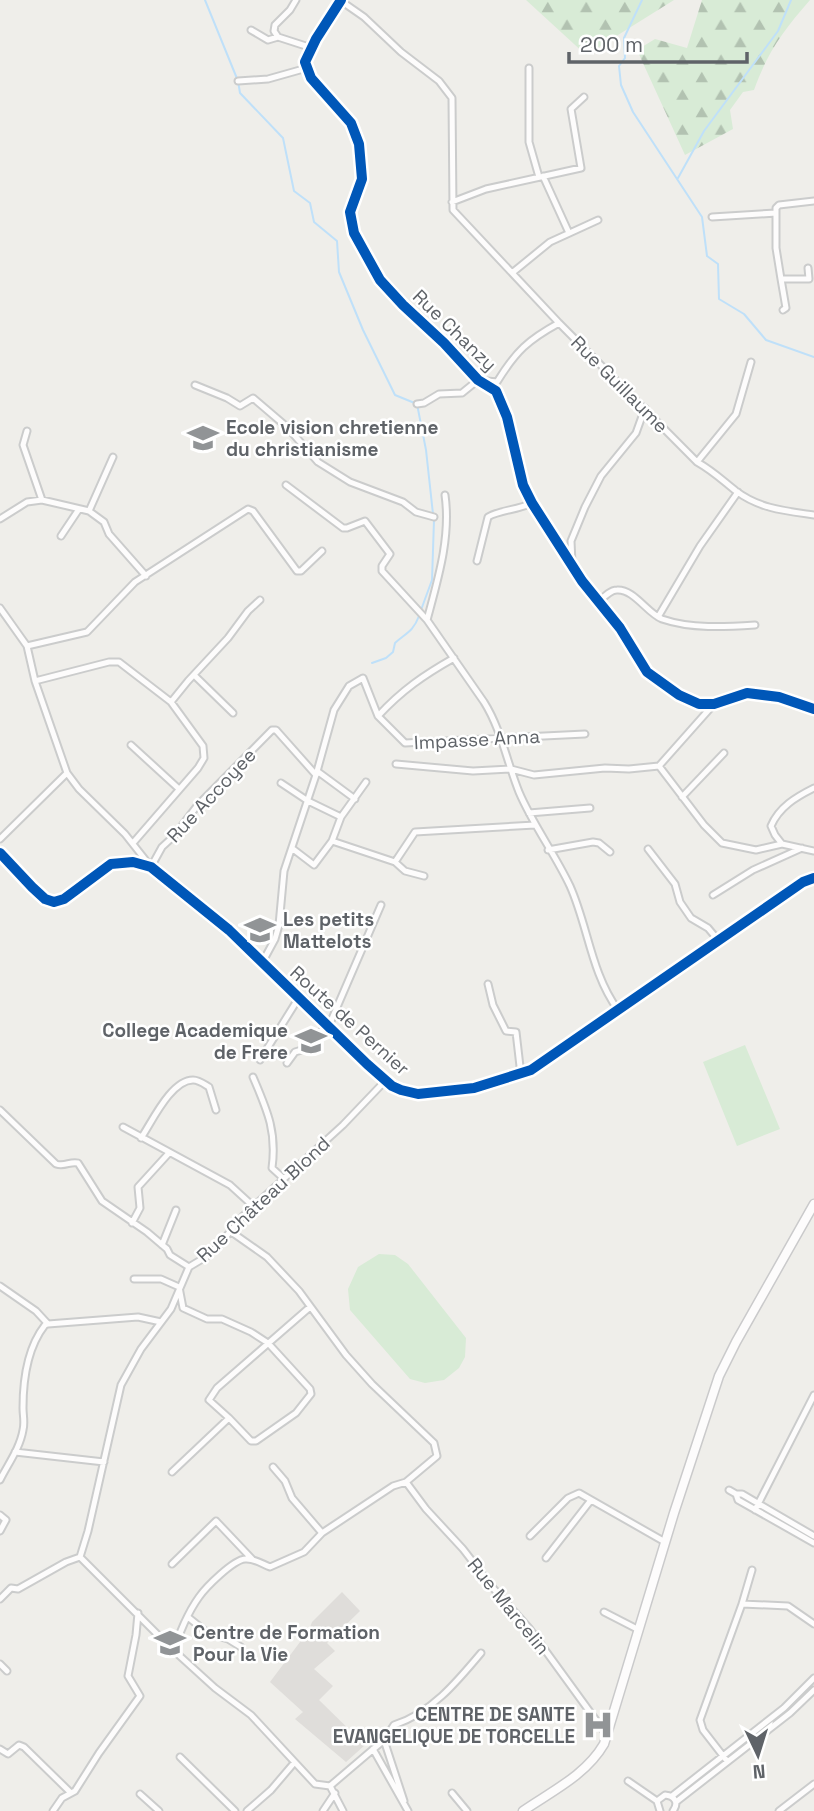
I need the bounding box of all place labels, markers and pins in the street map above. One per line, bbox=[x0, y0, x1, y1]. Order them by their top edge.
place label: Ecole vision chretienne du christianisme bbox=[226, 415, 439, 462]
school or university icon: Ecole vision chretienne du christianisme bbox=[186, 421, 220, 455]
place label: Les petits Mattelots bbox=[283, 907, 374, 954]
school or university icon: Les petits Mattelots bbox=[243, 913, 277, 947]
place label: College Academique de Frere bbox=[102, 1018, 288, 1065]
school or university icon: College Academique de Frere bbox=[294, 1024, 328, 1058]
place label: Centre de Formation Pour la Vie bbox=[193, 1620, 380, 1667]
school or university icon: Centre de Formation Pour la Vie bbox=[153, 1626, 187, 1660]
place label: CENTRE DE SANTE EVANGELIQUE DE TORCELLE bbox=[333, 1702, 575, 1749]
hospital icon: CENTRE DE SANTE EVANGELIQUE DE TORCELLE bbox=[581, 1708, 615, 1742]

